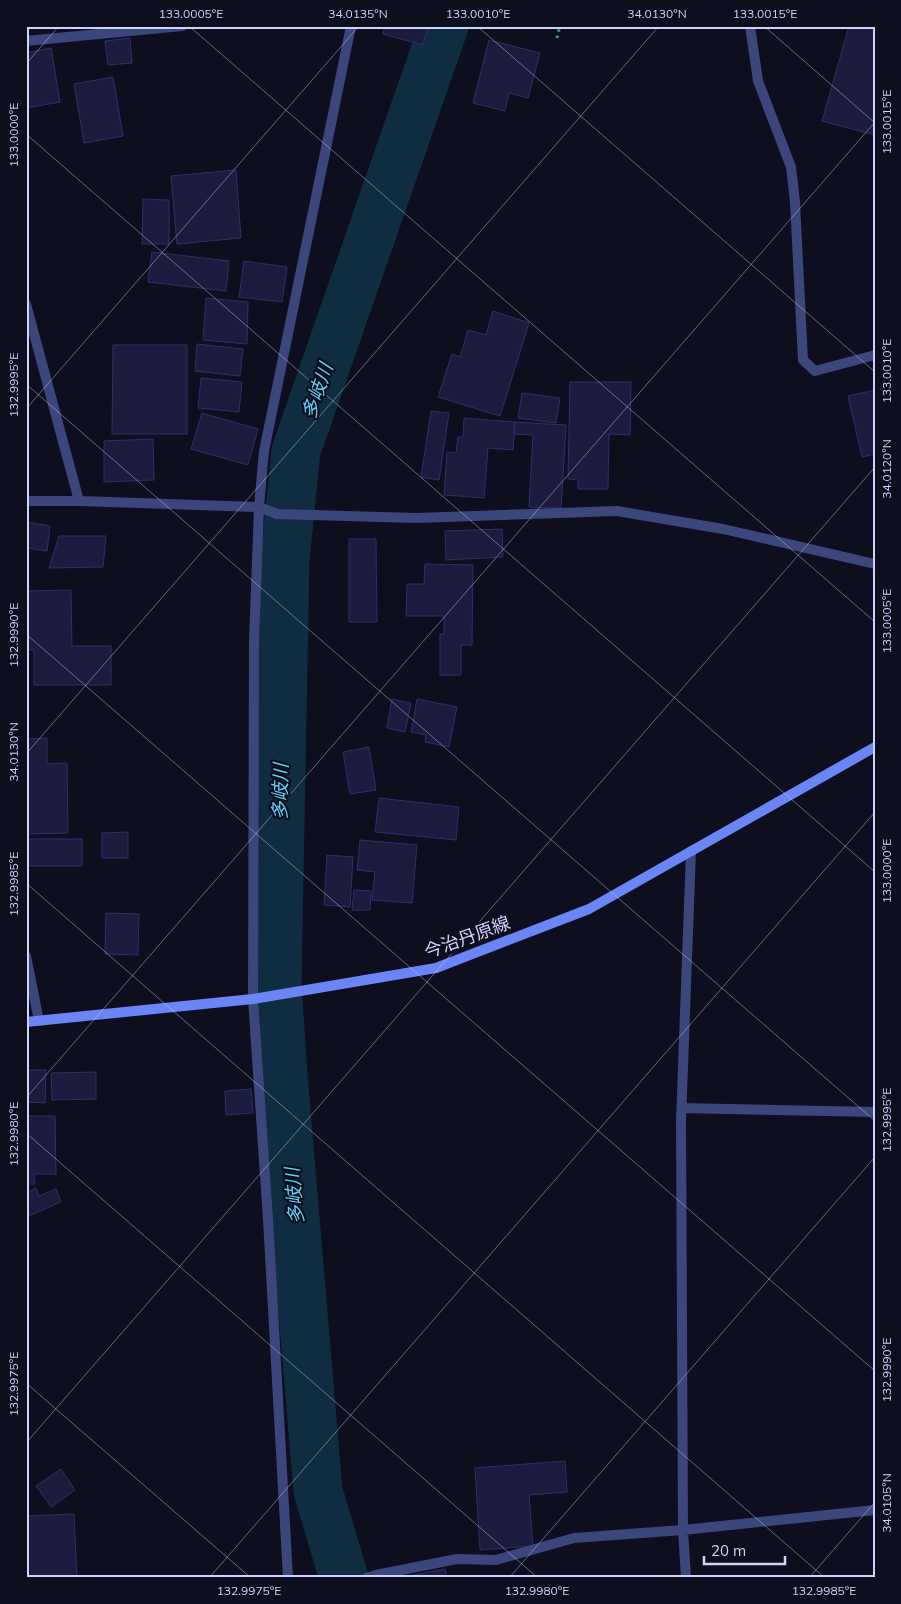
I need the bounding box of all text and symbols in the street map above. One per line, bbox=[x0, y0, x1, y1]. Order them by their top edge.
text: 133.0005°E bbox=[159, 6, 223, 21]
text: 34.0135°N bbox=[328, 6, 388, 21]
text: 133.0010°E bbox=[446, 6, 510, 21]
text: 34.0130°N bbox=[627, 6, 687, 21]
text: 133.0015°E bbox=[733, 6, 797, 21]
text: 133.0015°E bbox=[879, 90, 894, 154]
text: 133.0000°E bbox=[6, 103, 21, 167]
text: 133.0010°E bbox=[879, 339, 894, 403]
text: 132.9995°E bbox=[6, 353, 21, 417]
water label: 多岐川 bbox=[296, 358, 338, 422]
text: 34.0120°N bbox=[879, 439, 894, 499]
text: 133.0005°E bbox=[879, 589, 894, 653]
text: 132.9990°E bbox=[6, 603, 21, 667]
text: 34.0130°N bbox=[6, 722, 21, 782]
water label: 多岐川 bbox=[268, 761, 293, 821]
text: 133.0000°E bbox=[879, 839, 894, 903]
text: 132.9985°E bbox=[6, 852, 21, 916]
street label: 今治丹原線 bbox=[421, 911, 513, 963]
text: 132.9995°E bbox=[879, 1088, 894, 1152]
text: 132.9980°E bbox=[6, 1102, 21, 1166]
water label: 多岐川 bbox=[279, 1165, 308, 1225]
text: 132.9990°E bbox=[879, 1338, 894, 1402]
text: 132.9975°E bbox=[6, 1352, 21, 1416]
text: 34.0105°N bbox=[879, 1473, 894, 1533]
scale bar bbox=[704, 1534, 785, 1566]
text: 20 m bbox=[711, 1541, 746, 1560]
text: 132.9975°E bbox=[217, 1583, 281, 1598]
text: 132.9980°E bbox=[505, 1583, 569, 1598]
text: 132.9985°E bbox=[792, 1583, 856, 1598]

